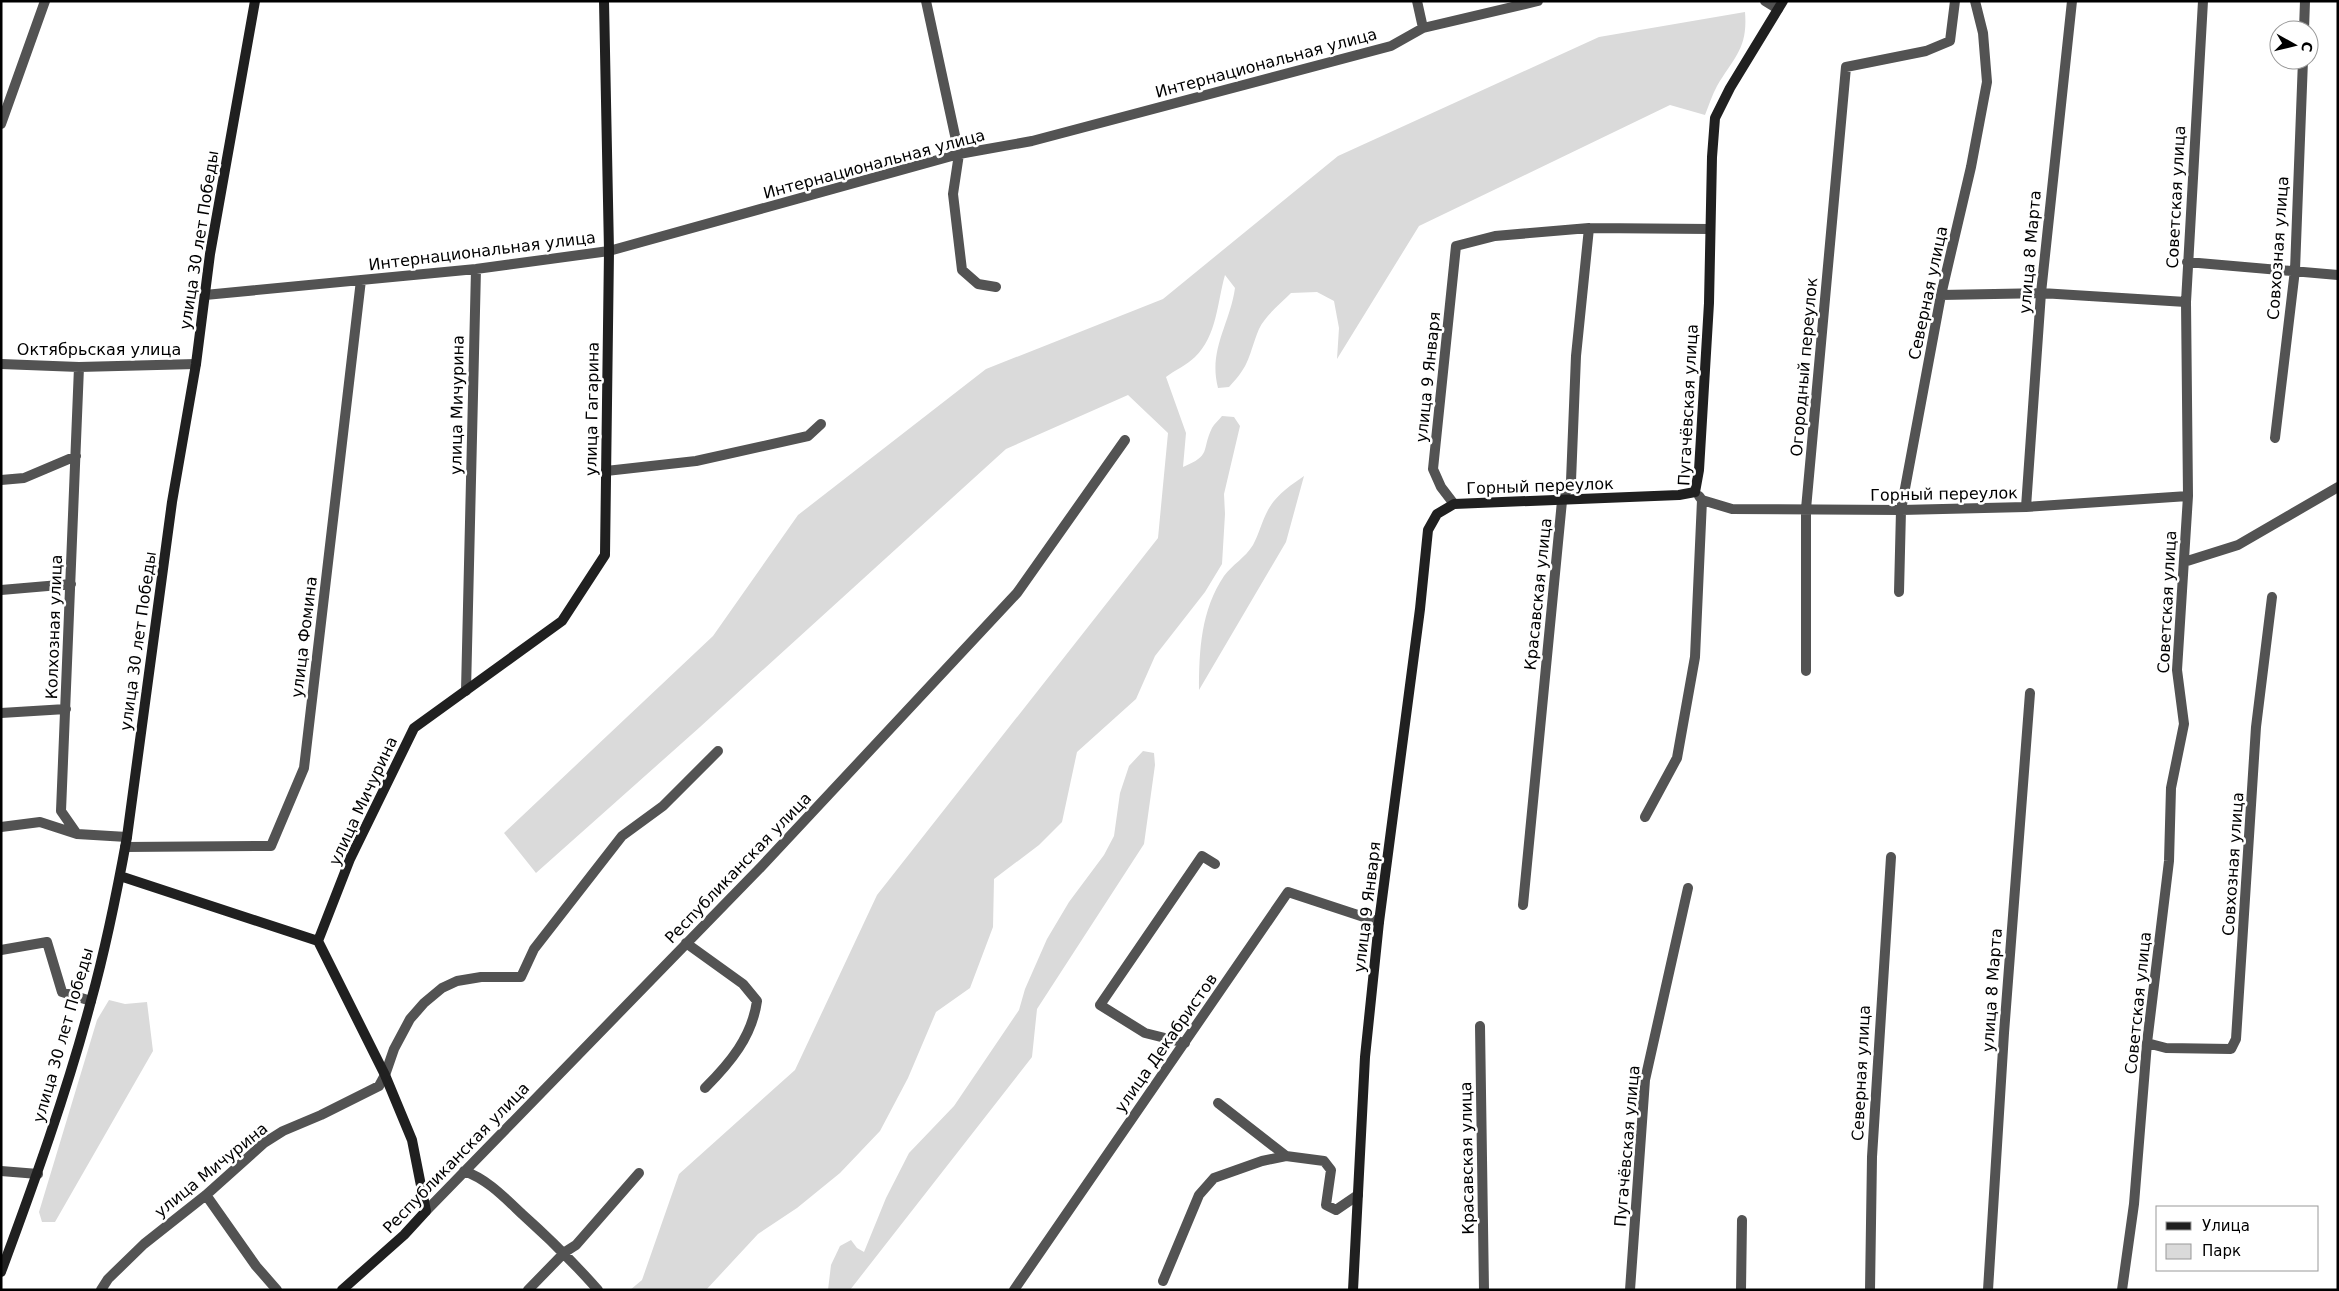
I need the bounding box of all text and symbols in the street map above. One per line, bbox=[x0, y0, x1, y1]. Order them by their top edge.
north arrow bbox=[2269, 20, 2319, 70]
street label: Интернациональная улица bbox=[1153, 24, 1379, 102]
text: С bbox=[2298, 41, 2316, 53]
street label: Интернациональная улица bbox=[761, 125, 987, 203]
street label: Советская улица bbox=[2163, 125, 2189, 269]
street label: улица 30 лет Победы bbox=[175, 149, 223, 331]
street label: Совхозная улица bbox=[2264, 176, 2292, 320]
street label: улица 8 Марта bbox=[2015, 189, 2045, 315]
street label: Северная улица bbox=[1905, 224, 1951, 362]
street label: Интернациональная улица bbox=[367, 228, 597, 274]
street label: Огородный переулок bbox=[1787, 276, 1821, 457]
street label: улица 9 Января bbox=[1412, 311, 1444, 443]
street label: Пугачёвская улица bbox=[1674, 324, 1702, 486]
street label: улица Мичурина bbox=[446, 335, 468, 475]
street label: Октябрьская улица bbox=[17, 340, 181, 359]
street label: улица Гагарина bbox=[581, 342, 603, 476]
street label: Горный переулок bbox=[1466, 474, 1614, 498]
street label: Горный переулок bbox=[1870, 483, 2018, 505]
street label: Красавская улица bbox=[1521, 517, 1555, 671]
street label: Советская улица bbox=[2154, 530, 2180, 674]
street label: улица 30 лет Победы bbox=[116, 550, 160, 732]
street label: Колхозная улица bbox=[42, 554, 66, 700]
street label: улица Фомина bbox=[287, 575, 321, 699]
street label: улица Мичурина bbox=[325, 734, 401, 868]
street label: Республиканская улица bbox=[661, 789, 815, 947]
street label: Совхозная улица bbox=[2219, 792, 2247, 936]
street label: улица 9 Января bbox=[1350, 840, 1384, 974]
street label: улица 8 Марта bbox=[1978, 927, 2006, 1053]
street label: Советская улица bbox=[2121, 931, 2155, 1075]
street label: улица 30 лет Победы bbox=[29, 945, 97, 1125]
street label: улица Декабристов bbox=[1111, 970, 1221, 1116]
street label: Северная улица bbox=[1848, 1004, 1874, 1142]
street label: Пугачёвская улица bbox=[1610, 1064, 1644, 1228]
street label: Республиканская улица bbox=[379, 1079, 533, 1237]
street label: Красавская улица bbox=[1456, 1081, 1478, 1235]
street label: улица Мичурина bbox=[151, 1119, 271, 1221]
legend bbox=[2156, 1206, 2319, 1271]
text: Улица bbox=[2202, 1217, 2250, 1235]
text: Парк bbox=[2202, 1242, 2241, 1260]

